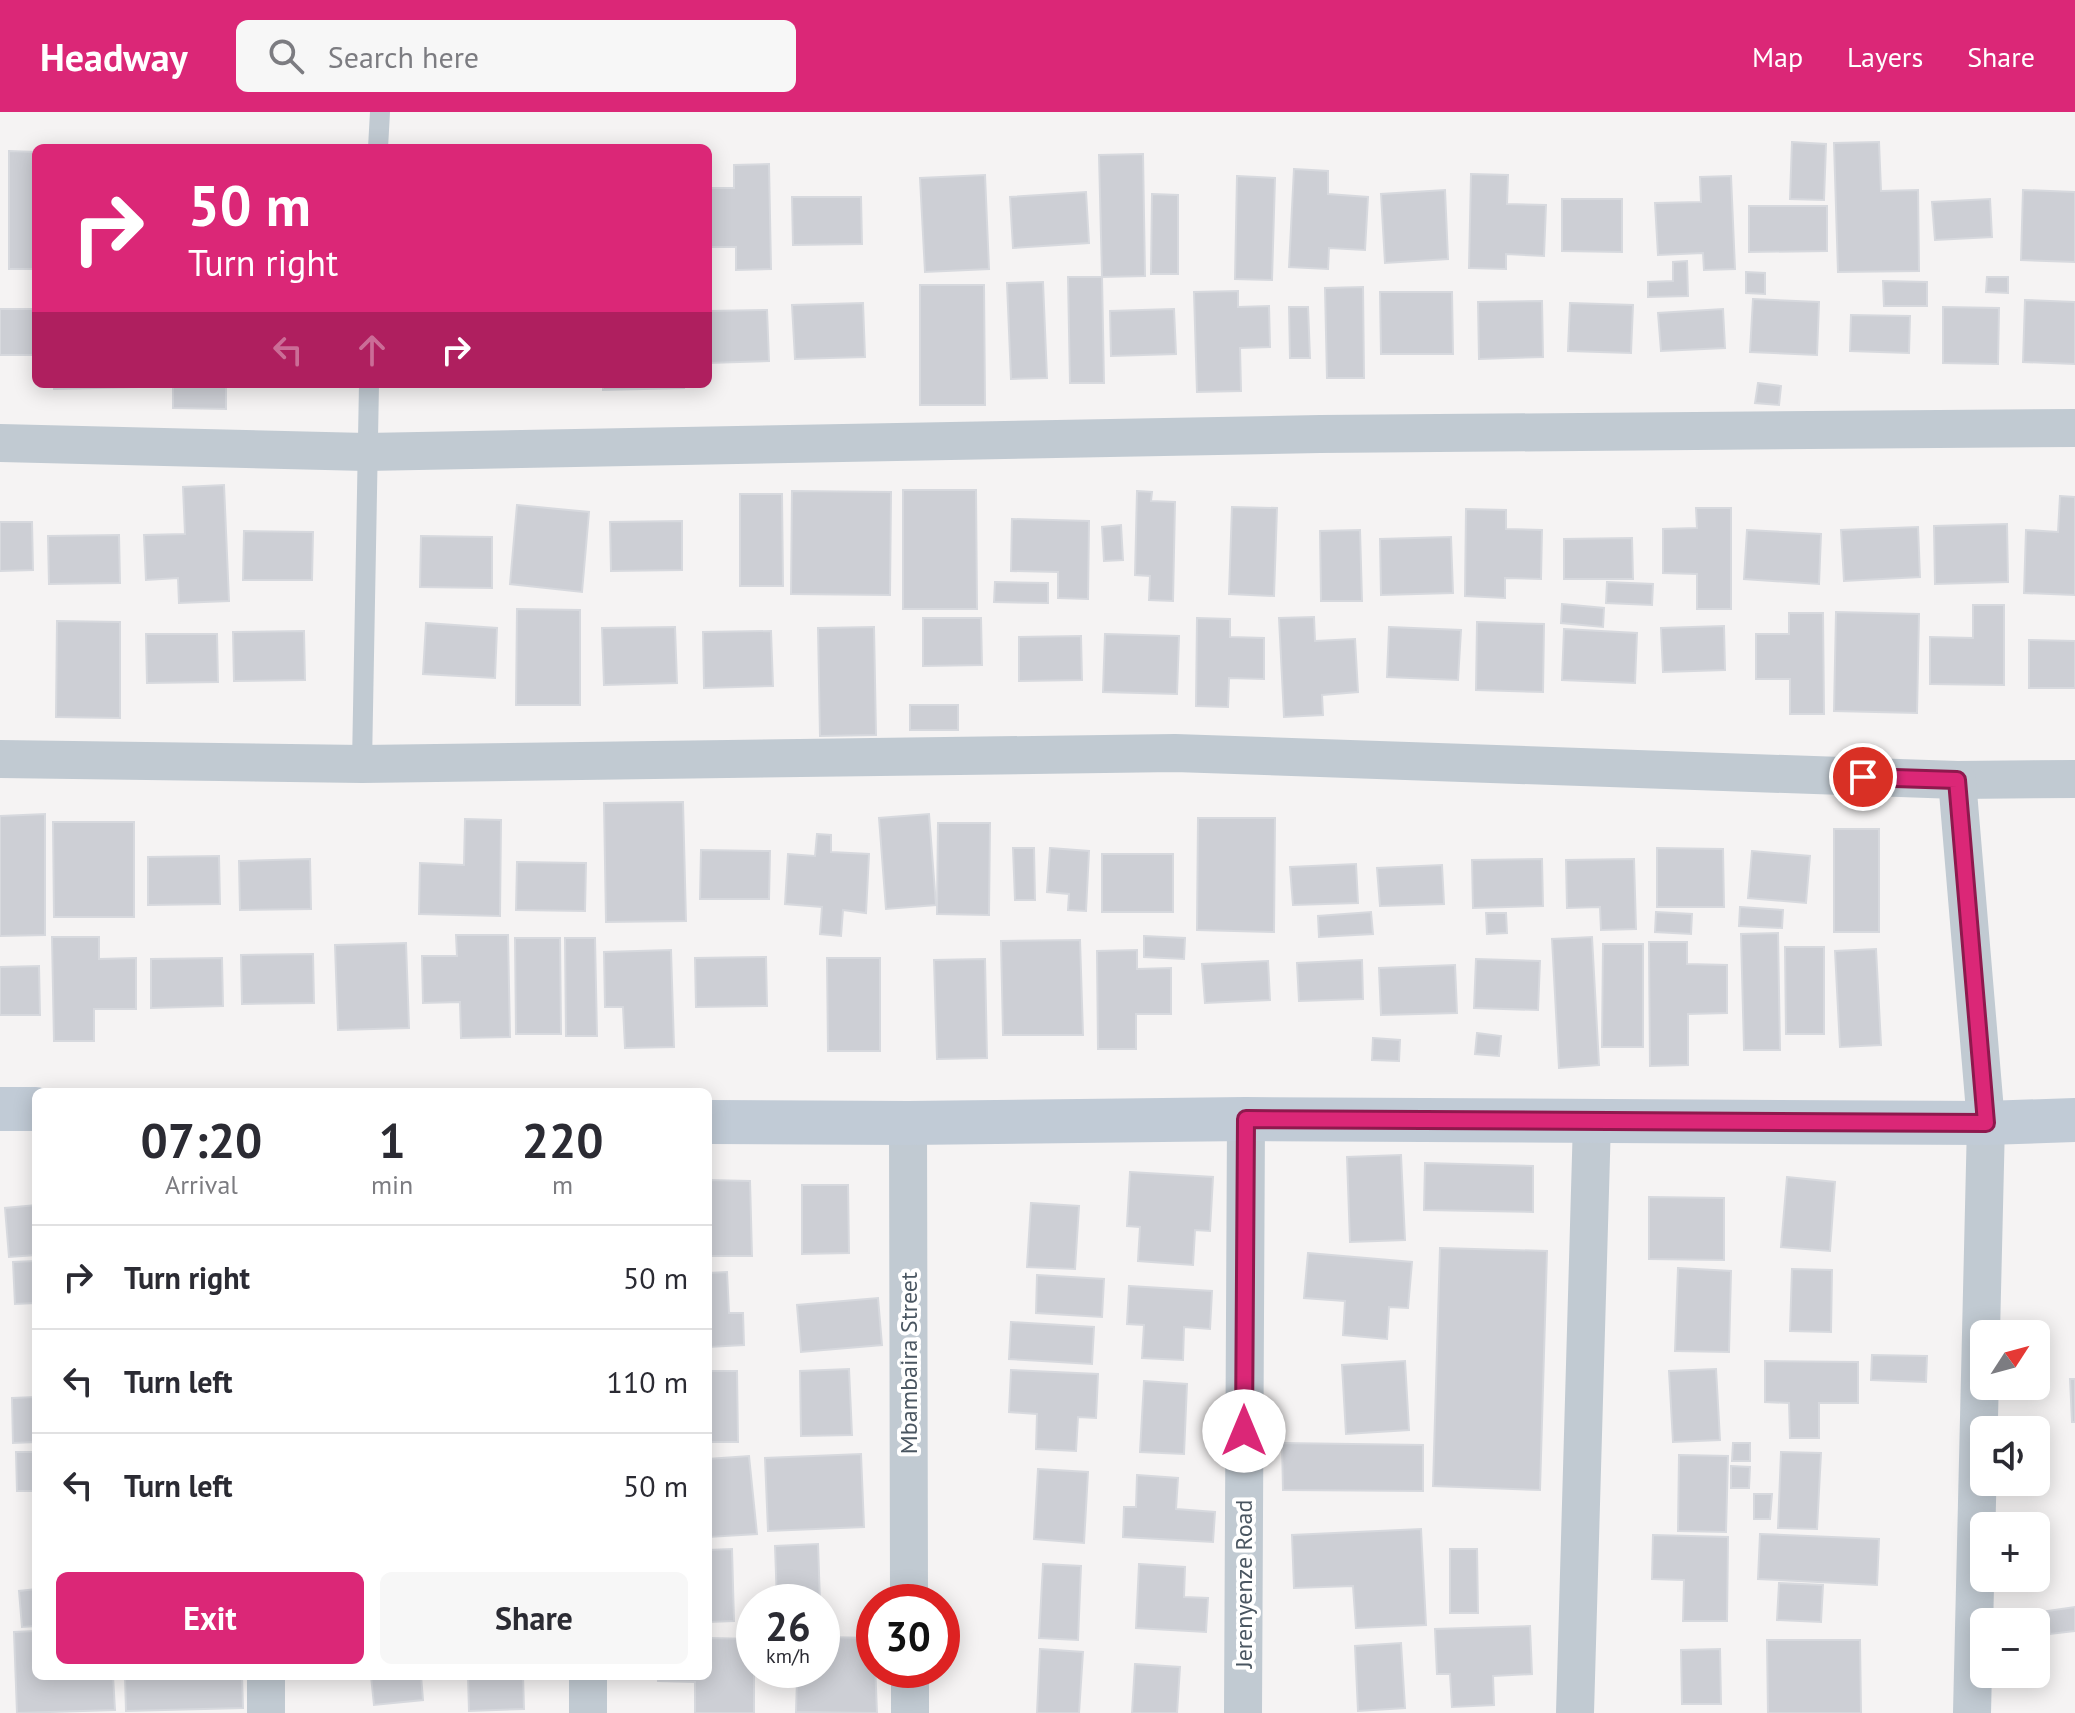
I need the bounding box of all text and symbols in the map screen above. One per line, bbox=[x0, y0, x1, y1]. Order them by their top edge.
search box bbox=[236, 20, 796, 92]
text: Headway bbox=[40, 32, 188, 81]
icon: search bbox=[264, 34, 308, 78]
text: Search here bbox=[328, 37, 479, 76]
text: Map bbox=[1752, 38, 1803, 75]
text: Layers bbox=[1847, 38, 1923, 75]
text: Share bbox=[1967, 38, 2035, 75]
text: 50 m bbox=[188, 169, 311, 241]
icon: right bbox=[56, 176, 160, 280]
text: Turn right bbox=[188, 239, 338, 286]
icon: left bbox=[266, 328, 310, 372]
icon: ahead bbox=[350, 328, 394, 372]
icon: right bbox=[434, 328, 478, 372]
pin bbox=[1829, 743, 1897, 811]
icon: arrive bbox=[1841, 755, 1885, 799]
text: 07:20 bbox=[141, 1109, 262, 1171]
text: 1 bbox=[378, 1109, 406, 1171]
text: 220 bbox=[522, 1109, 603, 1171]
text: Arrival bbox=[165, 1168, 238, 1201]
text: min bbox=[371, 1168, 413, 1201]
text: m bbox=[552, 1168, 573, 1201]
icon: right bbox=[56, 1255, 100, 1299]
text: Turn right bbox=[124, 1258, 250, 1297]
text: 50 m bbox=[623, 1258, 688, 1297]
street label: Mbambaira Street bbox=[893, 1272, 924, 1454]
north arrow bbox=[1970, 1320, 2050, 1400]
map controls bbox=[1970, 1320, 2050, 1688]
icon: left bbox=[56, 1359, 100, 1403]
text: Turn left bbox=[124, 1362, 232, 1401]
text: 110 m bbox=[607, 1362, 688, 1401]
position arrow bbox=[1202, 1389, 1286, 1473]
button: sound bbox=[1970, 1416, 2050, 1496]
icon: left bbox=[56, 1463, 100, 1507]
text: Turn left bbox=[124, 1466, 232, 1505]
text: 50 m bbox=[623, 1466, 688, 1505]
street label: Jerenyenze Road bbox=[1228, 1500, 1259, 1669]
button: + bbox=[1970, 1512, 2050, 1592]
button: Exit bbox=[56, 1572, 364, 1664]
button: Share bbox=[380, 1572, 688, 1664]
speed limit sign: 30 bbox=[856, 1584, 960, 1688]
text: 26 bbox=[765, 1600, 811, 1652]
button: − bbox=[1970, 1608, 2050, 1688]
text: km/h bbox=[766, 1643, 810, 1669]

